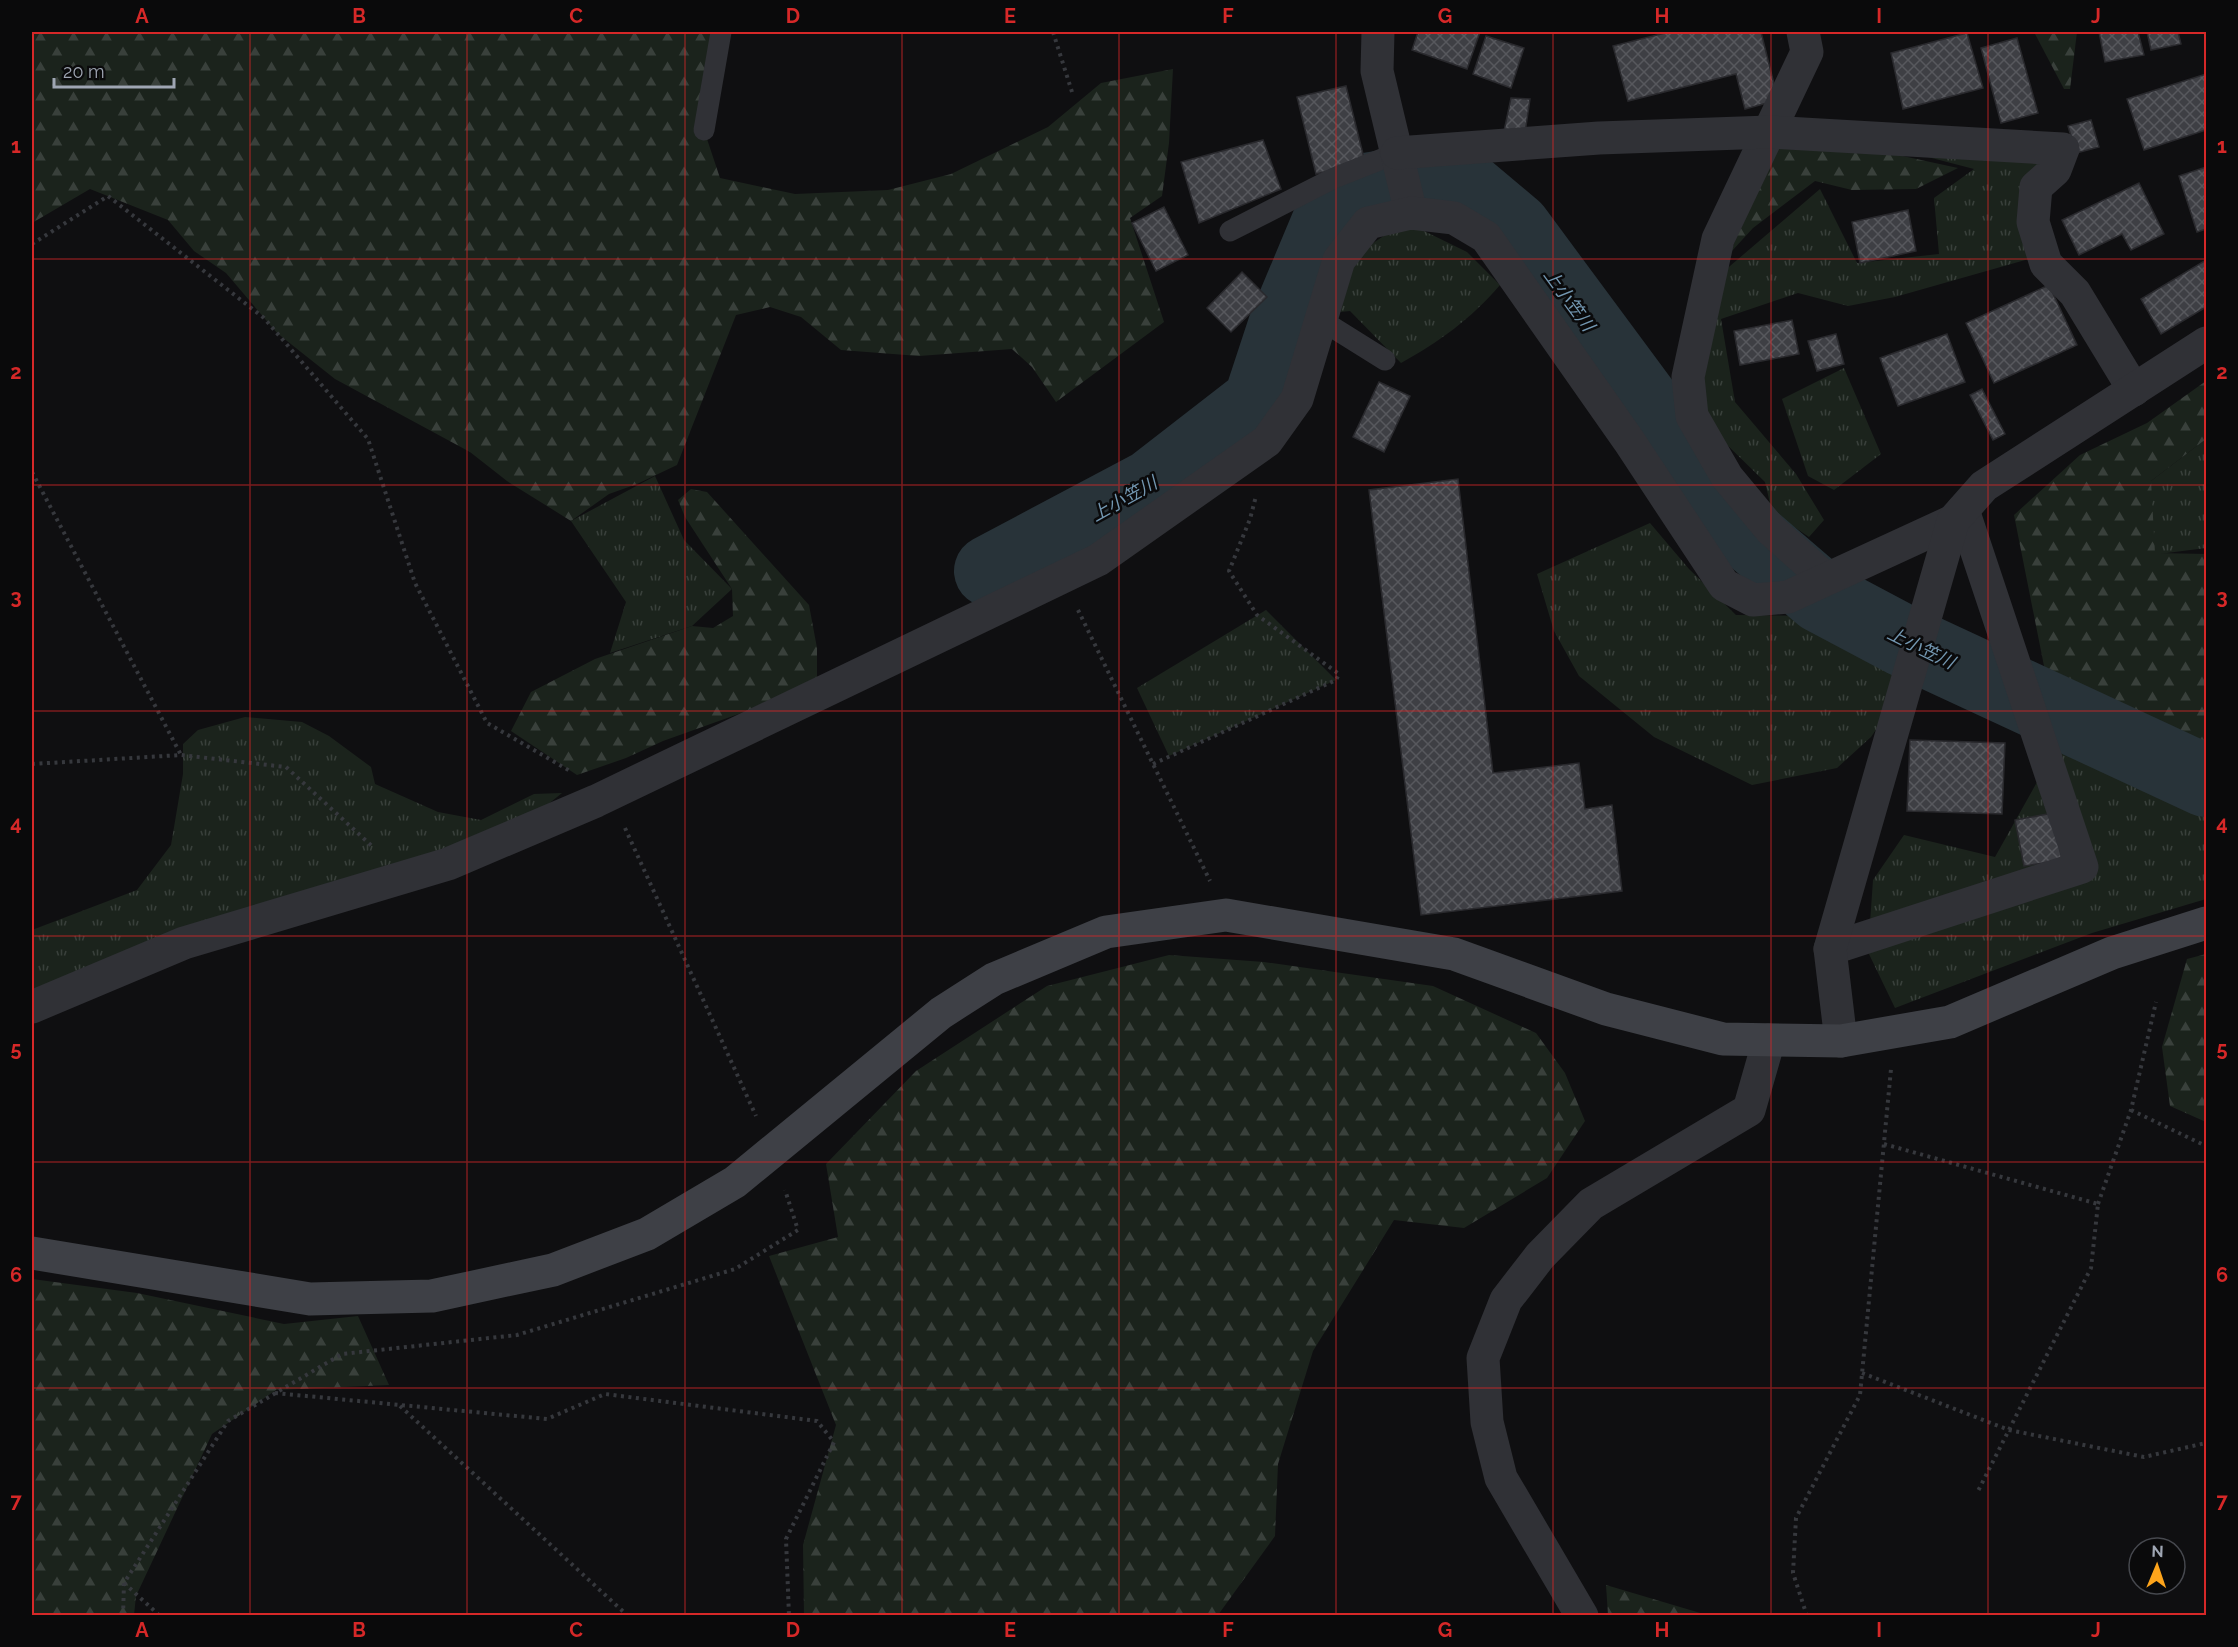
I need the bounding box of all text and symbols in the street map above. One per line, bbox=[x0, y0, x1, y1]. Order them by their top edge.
text: A bbox=[135, 4, 149, 28]
text: B bbox=[352, 4, 366, 28]
text: C bbox=[569, 4, 583, 28]
text: D bbox=[786, 4, 800, 28]
text: E bbox=[1004, 4, 1016, 28]
text: F bbox=[1222, 4, 1234, 28]
text: G bbox=[1438, 4, 1452, 28]
text: H bbox=[1655, 4, 1669, 28]
text: I bbox=[1876, 4, 1882, 28]
text: J bbox=[2091, 4, 2101, 28]
scale bar bbox=[54, 51, 174, 89]
text: 20 m bbox=[63, 61, 105, 82]
text: 1 bbox=[11, 134, 21, 158]
text: 1 bbox=[2217, 134, 2227, 158]
water label: 上小笠川 bbox=[1540, 264, 1600, 337]
text: 2 bbox=[10, 360, 22, 384]
text: 2 bbox=[2216, 360, 2228, 384]
water label: 上小笠川 bbox=[1087, 471, 1162, 525]
text: 3 bbox=[10, 585, 22, 609]
text: 3 bbox=[2216, 585, 2228, 609]
water label: 上小笠川 bbox=[1884, 622, 1960, 674]
text: 4 bbox=[10, 811, 22, 835]
text: 4 bbox=[2216, 811, 2228, 835]
text: 5 bbox=[10, 1037, 22, 1061]
text: 5 bbox=[2216, 1037, 2228, 1061]
text: 6 bbox=[10, 1263, 22, 1287]
text: 6 bbox=[2216, 1263, 2228, 1287]
text: 7 bbox=[10, 1489, 22, 1513]
text: 7 bbox=[2216, 1489, 2228, 1513]
north arrow bbox=[2127, 1536, 2187, 1596]
text: N bbox=[2151, 1542, 2164, 1561]
text: A bbox=[135, 1618, 149, 1642]
text: B bbox=[352, 1618, 366, 1642]
text: C bbox=[569, 1618, 583, 1642]
text: D bbox=[786, 1618, 800, 1642]
text: E bbox=[1004, 1618, 1016, 1642]
text: F bbox=[1222, 1618, 1234, 1642]
text: G bbox=[1438, 1618, 1452, 1642]
text: H bbox=[1655, 1618, 1669, 1642]
text: I bbox=[1876, 1618, 1882, 1642]
text: J bbox=[2091, 1618, 2101, 1642]

